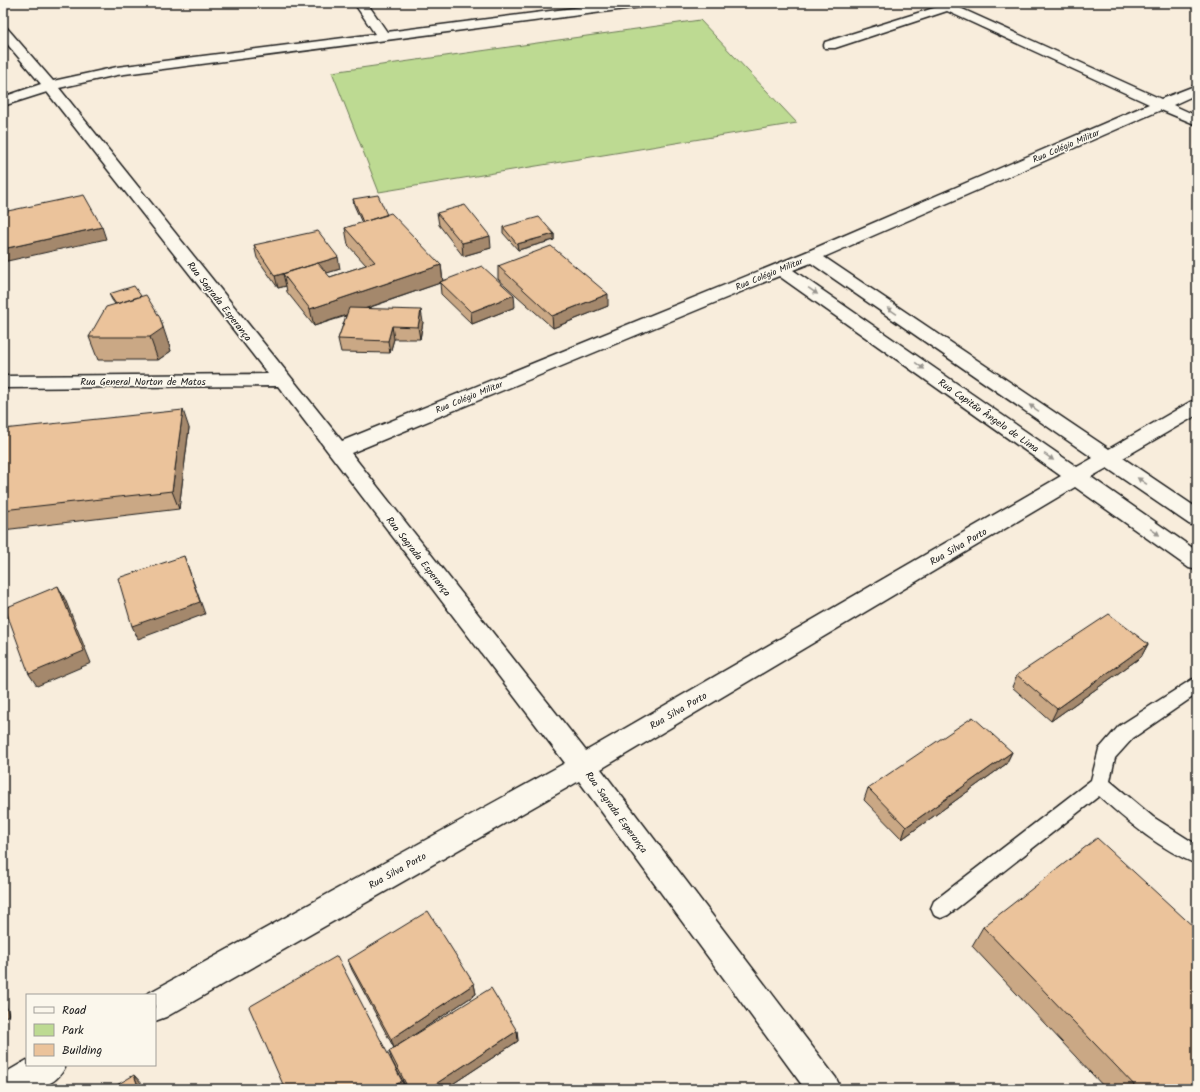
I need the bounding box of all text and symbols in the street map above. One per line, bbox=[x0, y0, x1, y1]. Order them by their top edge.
street label: Rua Colégio Militar bbox=[1030, 125, 1103, 167]
street label: Rua Colégio Militar bbox=[733, 254, 806, 295]
street label: Rua Sagrada Esperança bbox=[183, 258, 256, 345]
one-way arrow bbox=[808, 287, 819, 295]
one-way arrow bbox=[886, 307, 898, 314]
one-way arrow bbox=[915, 362, 925, 370]
street label: Rua General Norton de Matos bbox=[80, 374, 206, 390]
street label: Rua Capitão Ângelo de Lima bbox=[935, 375, 1042, 457]
street label: Rua Colégio Militar bbox=[433, 377, 506, 418]
one-way arrow bbox=[1029, 404, 1039, 412]
one-way arrow bbox=[1043, 453, 1054, 461]
one-way arrow bbox=[1136, 477, 1147, 485]
street label: Rua Sagrada Esperança bbox=[382, 513, 455, 600]
street label: Rua Silva Porto bbox=[927, 524, 991, 570]
one-way arrow bbox=[1150, 528, 1160, 536]
street label: Rua Silva Porto bbox=[647, 688, 711, 734]
street label: Rua Sagrada Esperança bbox=[581, 768, 652, 857]
street label: Rua Silva Porto bbox=[366, 848, 430, 893]
legend bbox=[26, 994, 156, 1066]
text: Road bbox=[62, 1001, 87, 1020]
text: Park bbox=[62, 1021, 84, 1040]
text: Building bbox=[62, 1041, 102, 1060]

